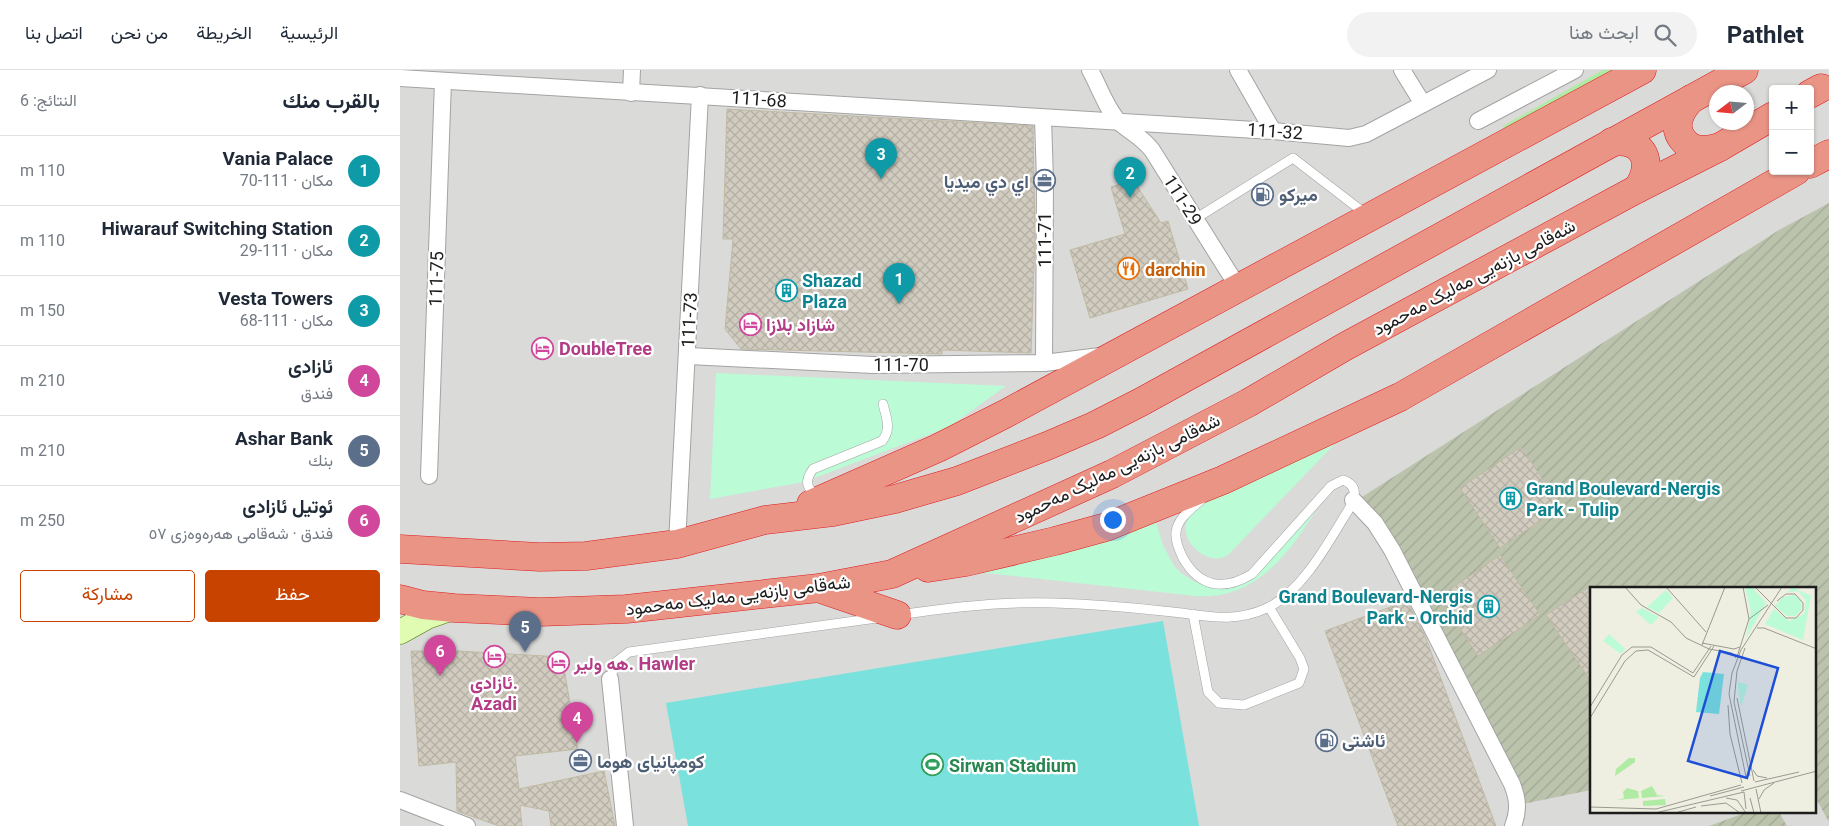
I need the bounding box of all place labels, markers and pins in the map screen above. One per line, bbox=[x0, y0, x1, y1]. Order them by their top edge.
pin: 3 bbox=[865, 138, 897, 179]
pin: 2 bbox=[1114, 157, 1146, 198]
office icon: اي دي ميديا bbox=[1033, 169, 1057, 193]
place label: اي دي ميديا bbox=[944, 171, 1029, 197]
fuel station icon: میرکو bbox=[1251, 182, 1275, 206]
place label: میرکو bbox=[1279, 184, 1318, 206]
restaurant icon: darchin bbox=[1117, 257, 1141, 281]
place label: darchin bbox=[1145, 259, 1206, 280]
pin: 1 bbox=[883, 263, 915, 304]
place label: Shazad Plaza bbox=[802, 270, 862, 312]
building icon: Shazad Plaza bbox=[774, 278, 798, 302]
hotel icon: شازاد بلازا bbox=[738, 312, 762, 336]
place label: شازاد بلازا bbox=[766, 314, 835, 336]
hotel icon: DoubleTree bbox=[531, 336, 555, 360]
place label: DoubleTree bbox=[559, 338, 652, 359]
place label: Grand Boulevard-Nergis Park - Tulip bbox=[1526, 478, 1720, 520]
building icon: Grand Boulevard-Nergis Park - Tulip bbox=[1498, 486, 1522, 510]
place label: Grand Boulevard-Nergis Park - Orchid bbox=[1279, 586, 1473, 628]
building icon: Grand Boulevard-Nergis Park - Orchid bbox=[1477, 594, 1501, 618]
pin: 5 bbox=[509, 611, 541, 652]
pin: 6 bbox=[424, 635, 456, 676]
hotel icon: ئازادى. Azadi bbox=[482, 645, 506, 669]
hotel icon: هه ولير. Hawler bbox=[546, 651, 570, 675]
place label: هه ولير. Hawler bbox=[573, 653, 696, 675]
place label: ئازادى. Azadi bbox=[470, 672, 518, 714]
pin: 4 bbox=[561, 702, 593, 743]
fuel station icon: ئاشتی bbox=[1314, 728, 1338, 752]
place label: ئاشتی bbox=[1342, 730, 1385, 752]
office icon: کومپانیای هوما bbox=[569, 749, 593, 773]
place label: کومپانیای هوما bbox=[597, 751, 704, 774]
sports icon: Sirwan Stadium bbox=[921, 753, 945, 777]
place label: Sirwan Stadium bbox=[949, 755, 1076, 776]

